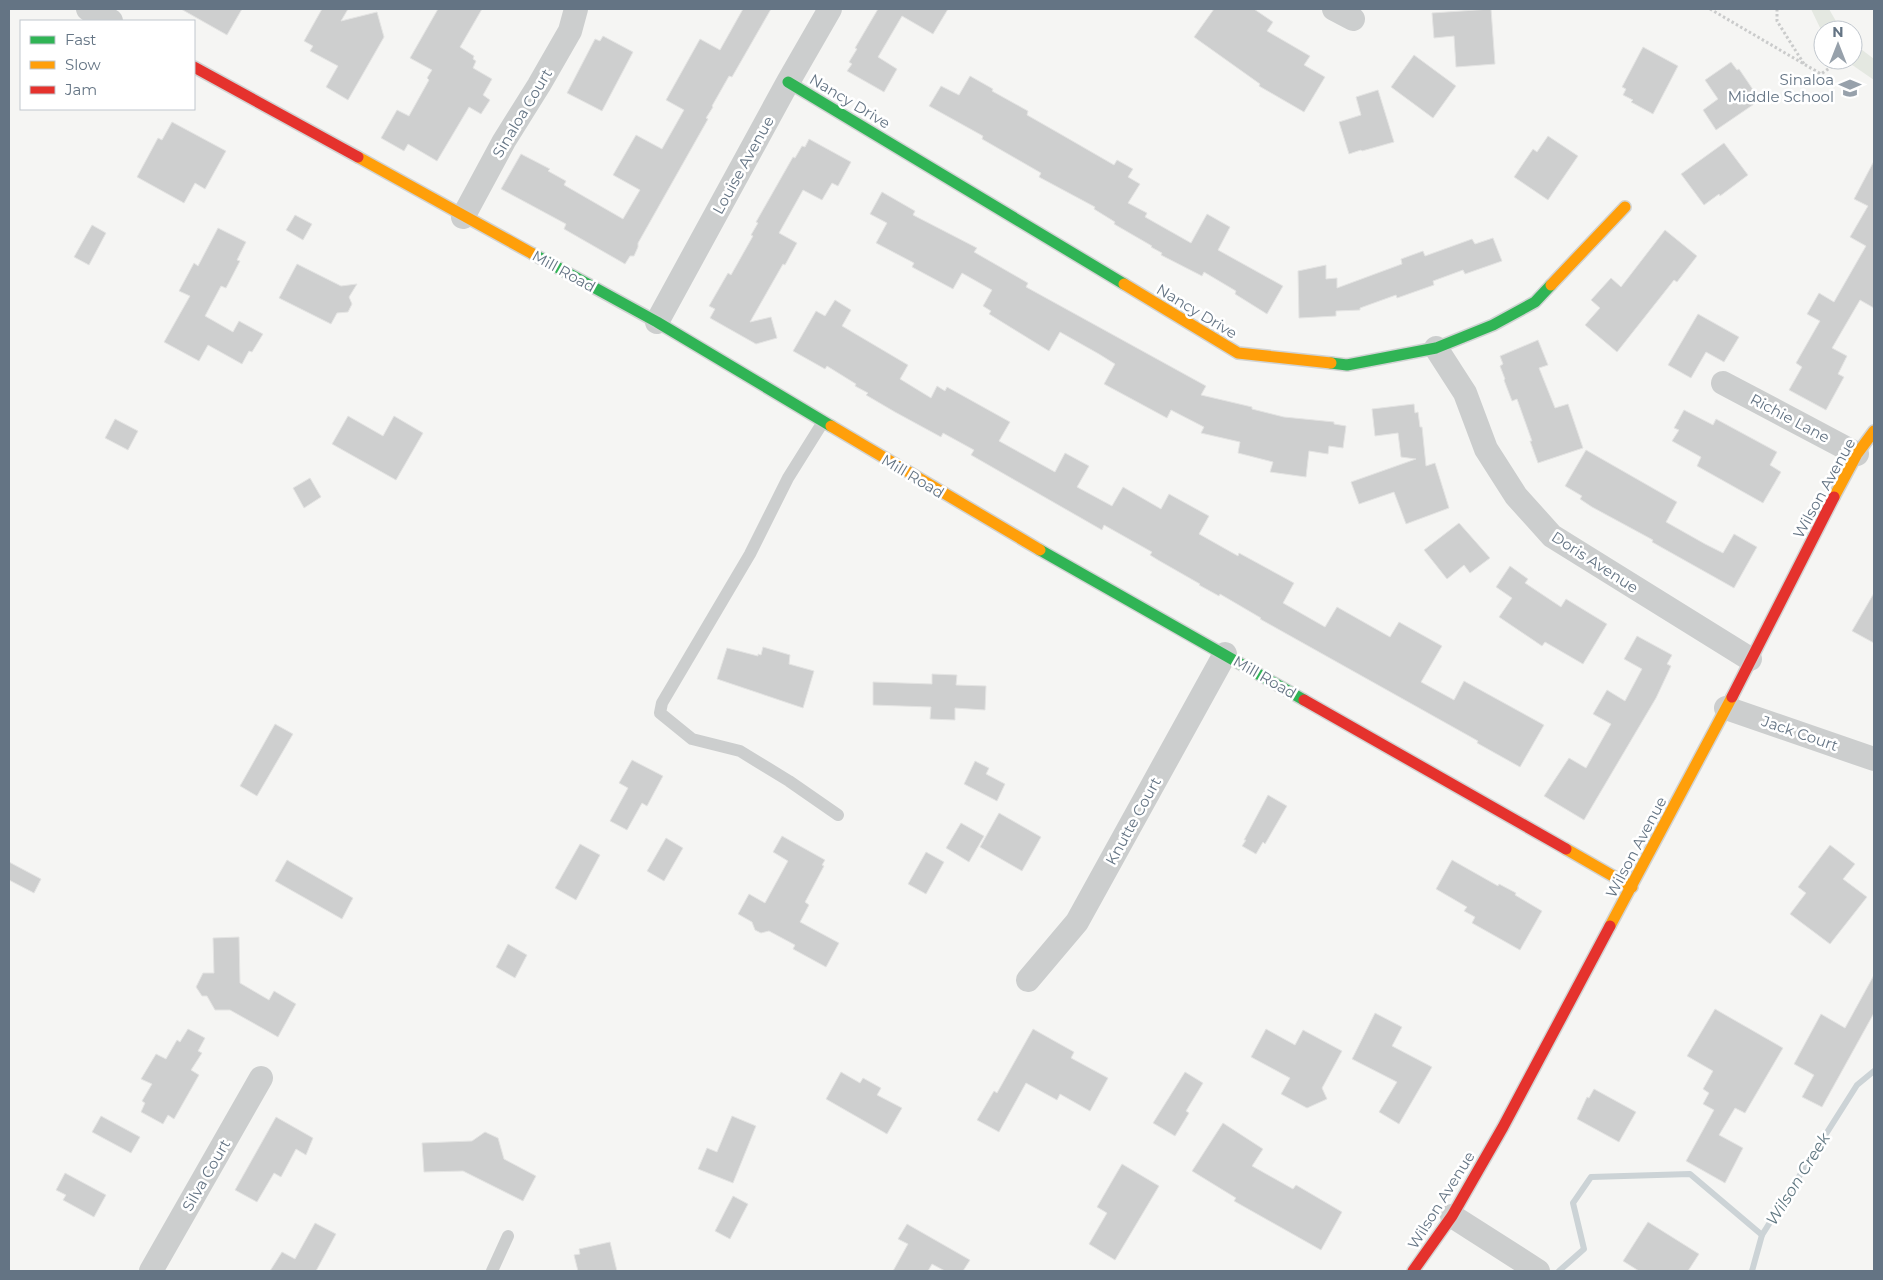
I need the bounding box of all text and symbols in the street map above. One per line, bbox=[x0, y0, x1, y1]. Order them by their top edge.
legend bbox=[20, 20, 195, 110]
north arrow bbox=[1813, 20, 1863, 70]
text: N bbox=[1832, 23, 1844, 41]
text: Fast bbox=[65, 30, 96, 49]
text: Slow bbox=[65, 55, 101, 74]
street label: Sinaloa Court bbox=[488, 65, 556, 161]
street label: Nancy Drive bbox=[806, 69, 894, 133]
place label: Sinaloa Middle School bbox=[1728, 70, 1834, 106]
school or university icon: Sinaloa Middle School bbox=[1837, 75, 1863, 101]
text: Jam bbox=[64, 80, 97, 99]
street label: Louise Avenue bbox=[708, 113, 778, 217]
street label: Mill Road bbox=[529, 246, 599, 296]
street label: Nancy Drive bbox=[1153, 279, 1241, 343]
street label: Richie Lane bbox=[1747, 389, 1833, 447]
street label: Wilson Avenue bbox=[1789, 434, 1859, 542]
street label: Mill Road bbox=[878, 450, 948, 502]
street label: Doris Avenue bbox=[1548, 527, 1642, 597]
street label: Mill Road bbox=[1230, 651, 1300, 703]
street label: Jack Court bbox=[1758, 711, 1841, 755]
street label: Knutte Court bbox=[1101, 774, 1165, 868]
street label: Wilson Avenue bbox=[1601, 793, 1671, 901]
water label: Wilson Creek bbox=[1762, 1128, 1835, 1229]
street label: Silva Court bbox=[178, 1136, 234, 1214]
street label: Wilson Avenue bbox=[1403, 1148, 1479, 1252]

